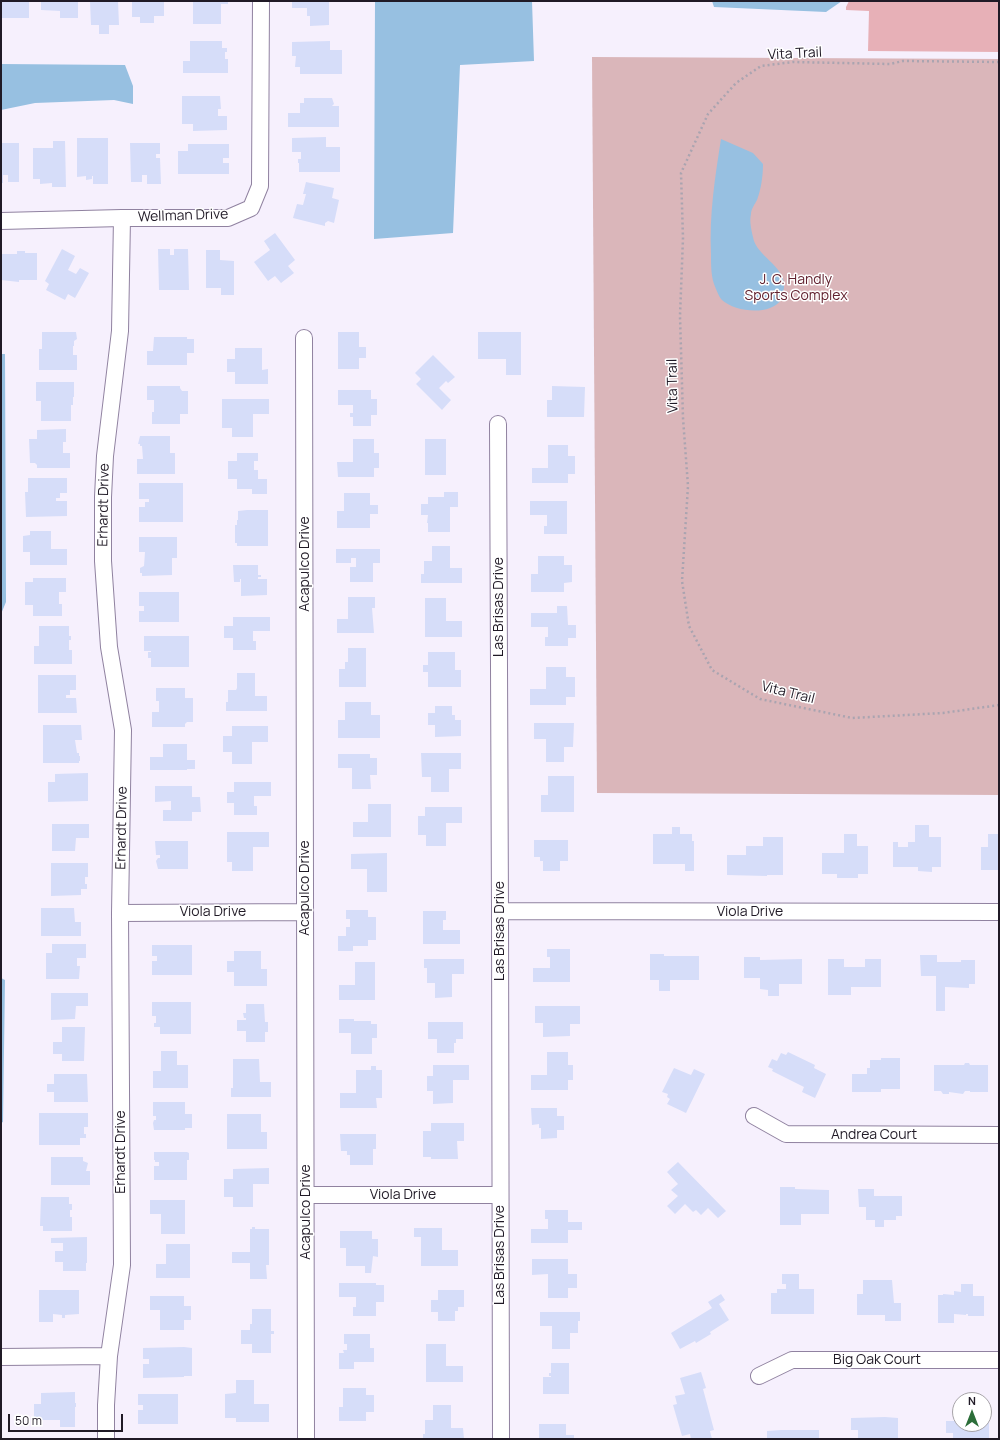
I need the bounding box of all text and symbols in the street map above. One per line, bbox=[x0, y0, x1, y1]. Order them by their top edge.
street label: Vita Trail bbox=[767, 44, 823, 64]
street label: Wellman Drive bbox=[137, 206, 229, 226]
park label: J. C. Handly Sports Complex bbox=[744, 272, 848, 304]
street label: Vita Trail bbox=[664, 359, 682, 413]
street label: Erhardt Drive bbox=[95, 463, 113, 547]
street label: Acapulco Drive bbox=[297, 516, 313, 612]
street label: Las Brisas Drive bbox=[491, 557, 507, 657]
street label: Vita Trail bbox=[760, 678, 816, 708]
street label: Erhardt Drive bbox=[113, 786, 131, 870]
street label: Acapulco Drive bbox=[297, 840, 313, 936]
street label: Las Brisas Drive bbox=[492, 881, 508, 981]
street label: Viola Drive bbox=[180, 904, 246, 920]
street label: Viola Drive bbox=[717, 904, 783, 920]
street label: Erhardt Drive bbox=[113, 1110, 129, 1194]
street label: Andrea Court bbox=[831, 1127, 917, 1143]
street label: Acapulco Drive bbox=[298, 1164, 314, 1260]
street label: Viola Drive bbox=[370, 1187, 436, 1203]
street label: Las Brisas Drive bbox=[492, 1205, 508, 1305]
street label: Big Oak Court bbox=[833, 1352, 921, 1368]
north arrow bbox=[952, 1392, 992, 1432]
text: N bbox=[968, 1393, 976, 1408]
scale bar bbox=[10, 1406, 125, 1432]
text: 50 m bbox=[15, 1412, 42, 1429]

